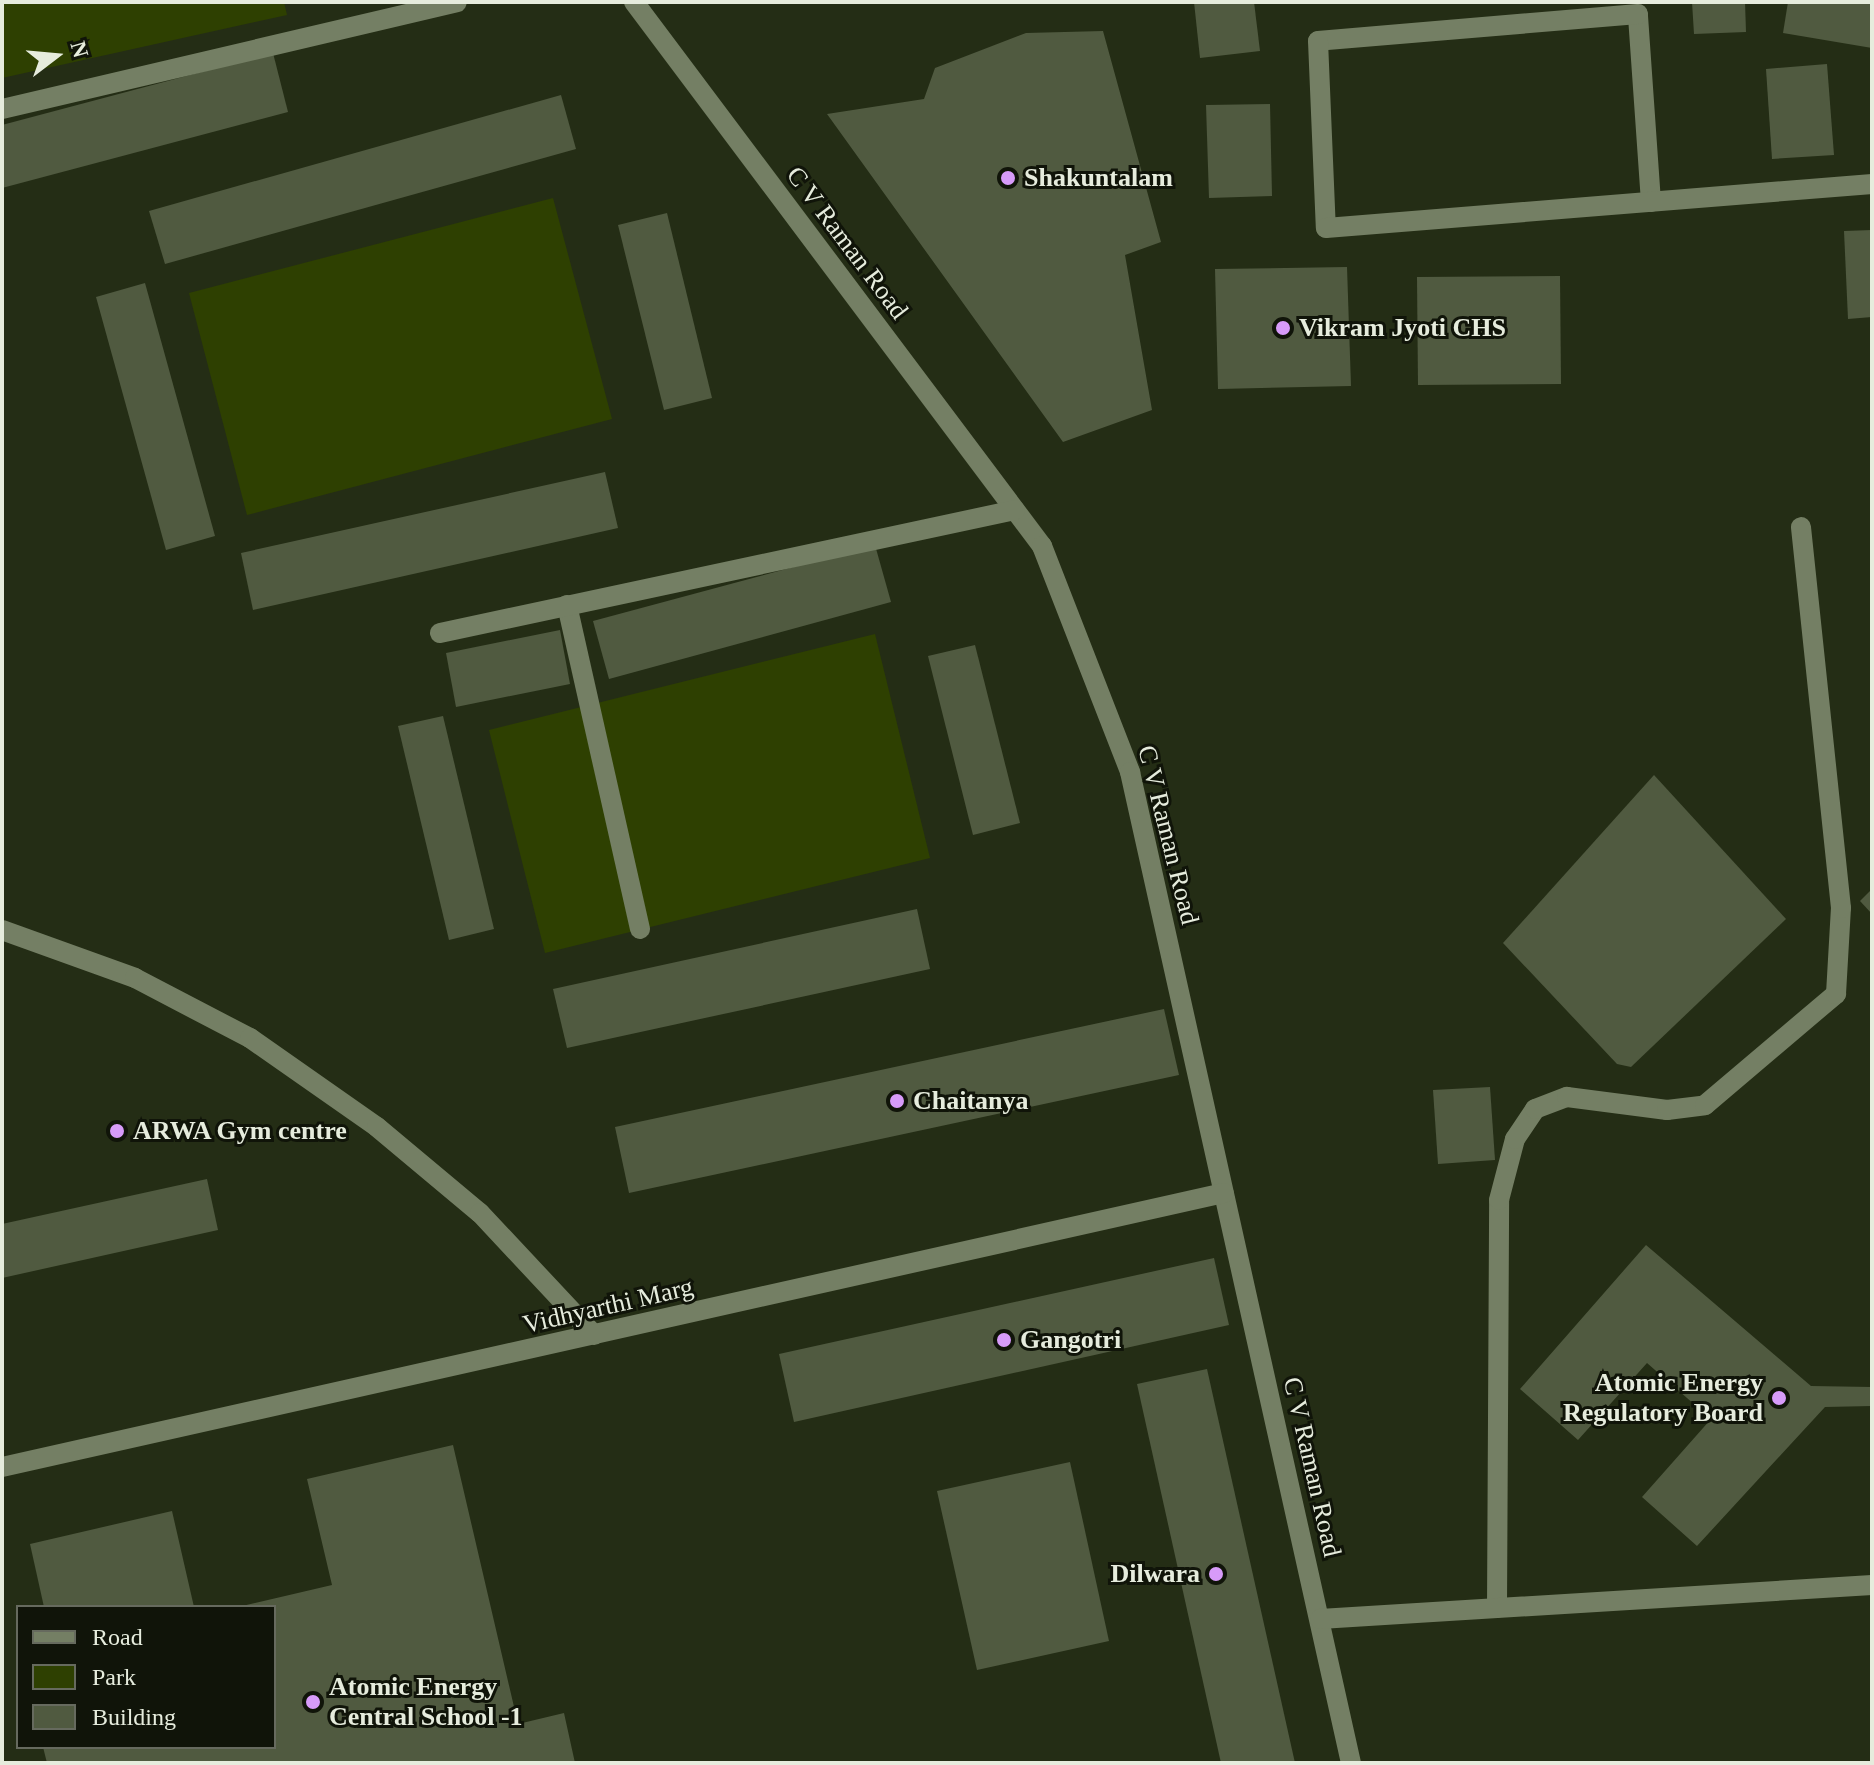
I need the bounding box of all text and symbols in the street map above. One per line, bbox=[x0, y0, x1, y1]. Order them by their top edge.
north arrow bbox=[16, 16, 96, 96]
text: N bbox=[65, 38, 94, 60]
street label: C V Raman Road bbox=[779, 160, 915, 326]
place label: Shakuntalam bbox=[1024, 162, 1173, 194]
marker: Shakuntalam bbox=[999, 169, 1017, 187]
place label: Vikram Jyoti CHS bbox=[1299, 312, 1506, 344]
marker: Vikram Jyoti CHS bbox=[1274, 319, 1292, 337]
street label: C V Raman Road bbox=[1131, 742, 1205, 928]
place label: Chaitanya bbox=[913, 1085, 1029, 1117]
marker: Chaitanya bbox=[888, 1092, 906, 1110]
place label: ARWA Gym centre bbox=[133, 1115, 348, 1147]
marker: ARWA Gym centre bbox=[108, 1122, 126, 1140]
street label: Vidhyarthi Marg bbox=[520, 1271, 696, 1341]
place label: Gangotri bbox=[1020, 1324, 1121, 1356]
marker: Gangotri bbox=[995, 1331, 1013, 1349]
place label: Atomic Energy Regulatory Board bbox=[1563, 1367, 1763, 1428]
street label: C V Raman Road bbox=[1276, 1374, 1348, 1560]
marker: Atomic Energy Regulatory Board bbox=[1770, 1389, 1788, 1407]
place label: Dilwara bbox=[1110, 1558, 1200, 1590]
marker: Dilwara bbox=[1207, 1565, 1225, 1583]
legend bbox=[16, 1605, 276, 1749]
text: Road bbox=[92, 1624, 143, 1650]
text: Park bbox=[92, 1664, 136, 1690]
place label: Atomic Energy Central School -1 bbox=[329, 1671, 523, 1732]
marker: Atomic Energy Central School -1 bbox=[304, 1693, 322, 1711]
text: Building bbox=[92, 1704, 176, 1730]

